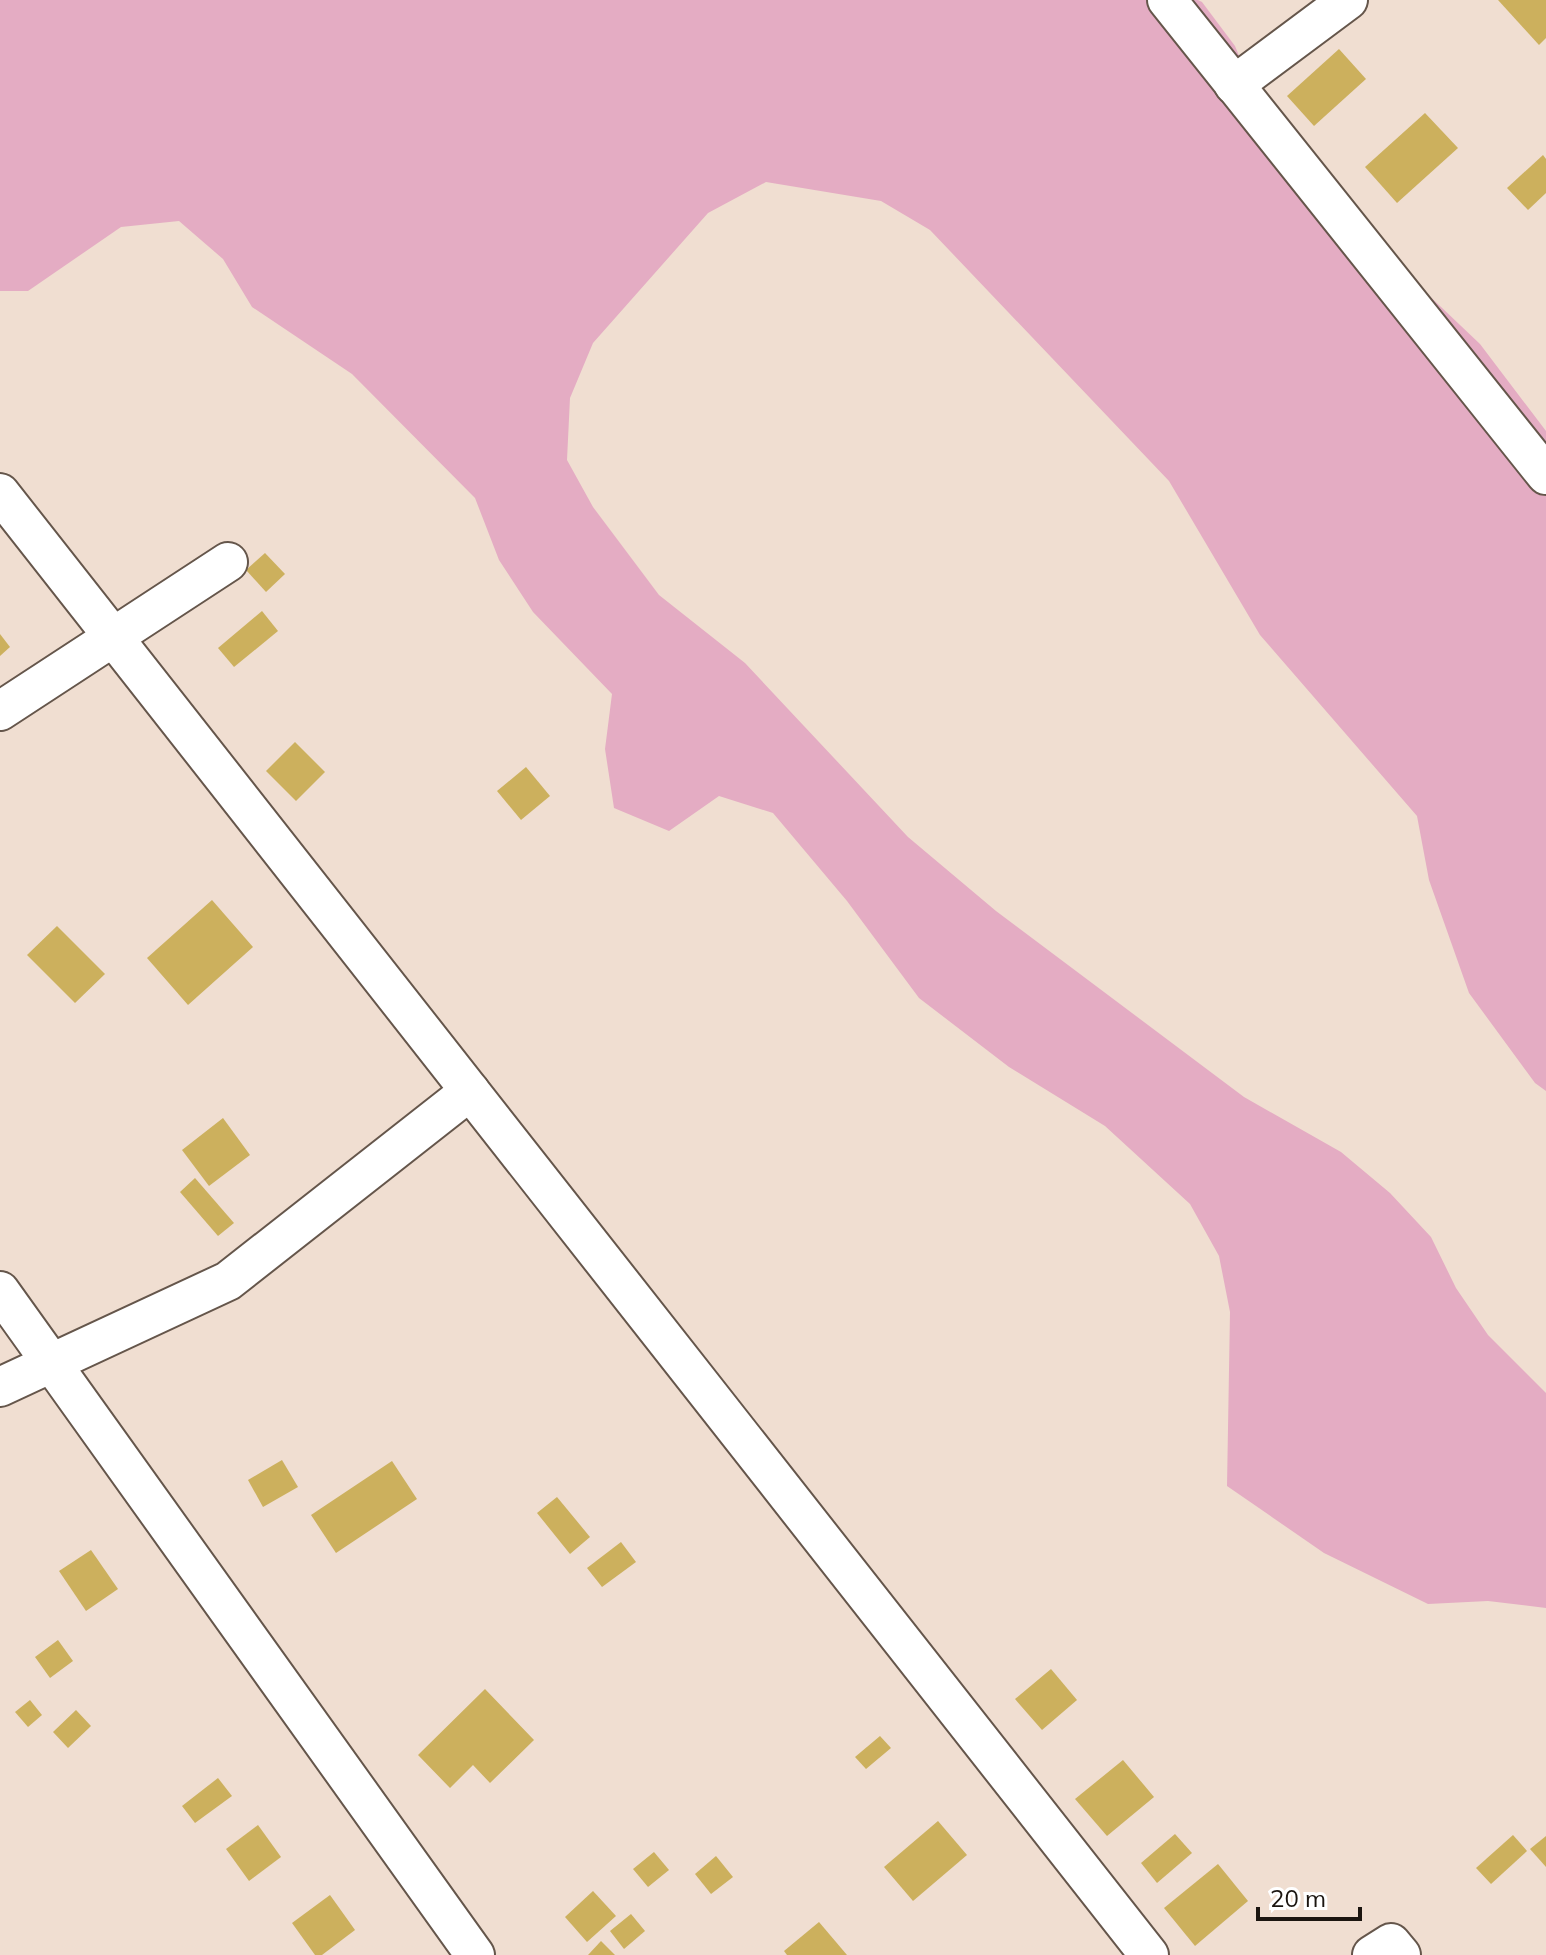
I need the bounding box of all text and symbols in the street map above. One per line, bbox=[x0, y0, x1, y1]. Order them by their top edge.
scale bar bbox=[1258, 1871, 1360, 1921]
text: 20 m bbox=[1270, 1883, 1326, 1913]

